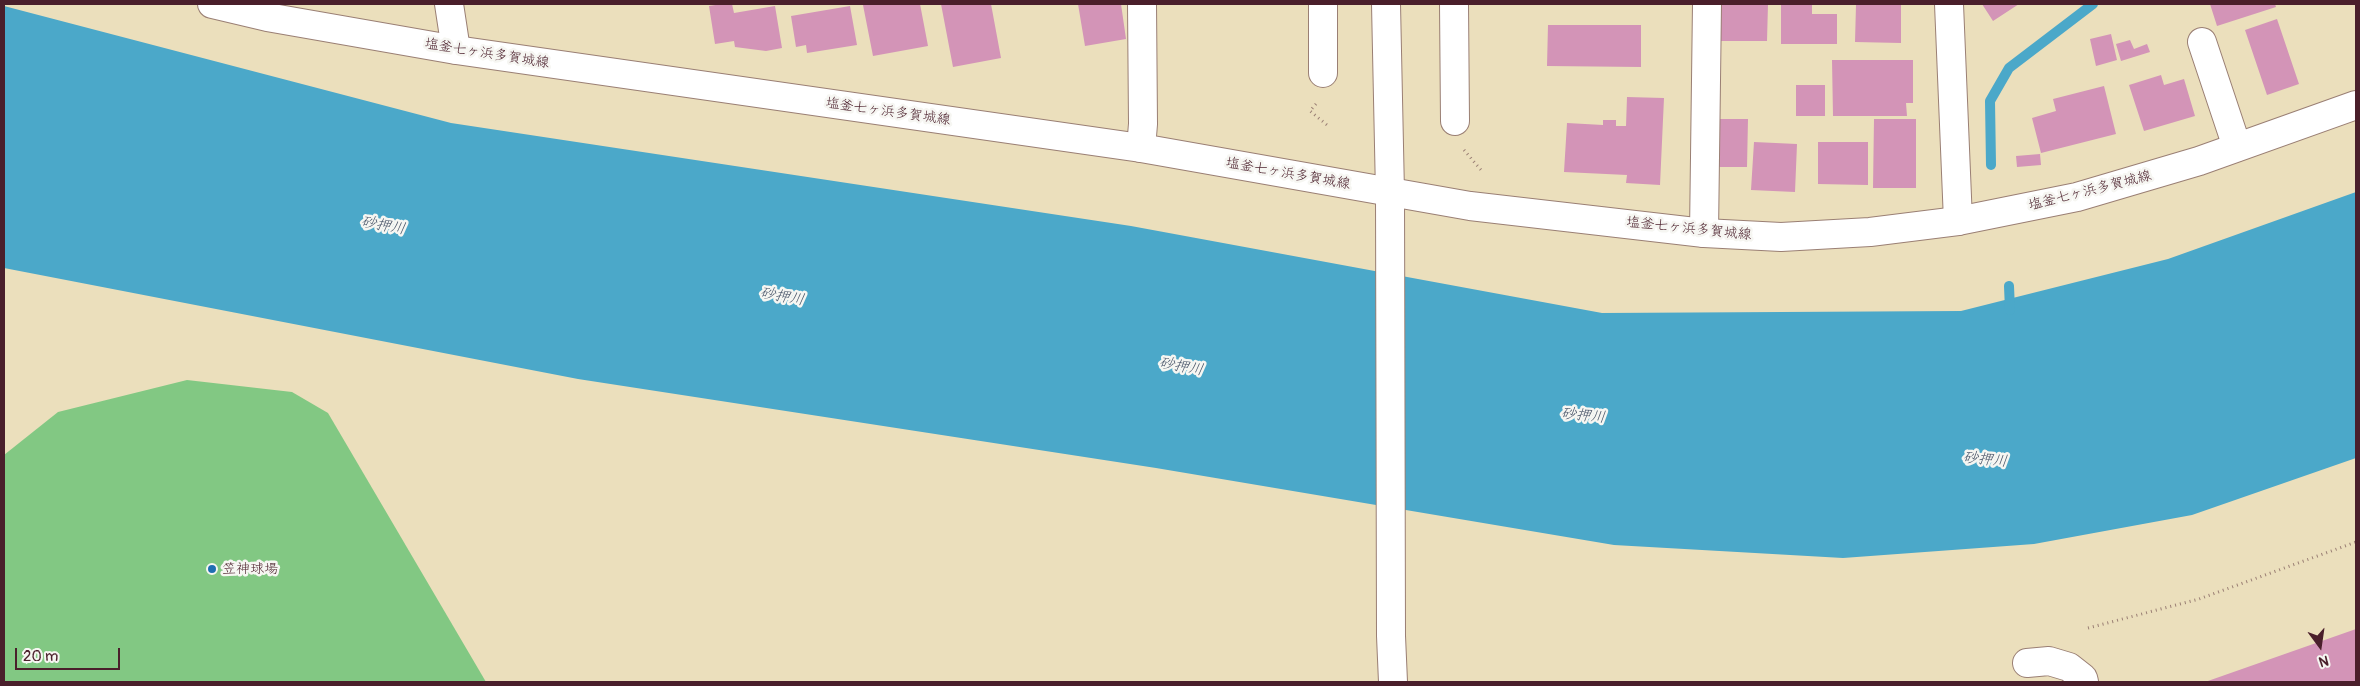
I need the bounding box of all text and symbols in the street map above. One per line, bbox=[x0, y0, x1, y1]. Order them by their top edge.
street label: 塩釜七ヶ浜多賀城線 bbox=[423, 36, 551, 72]
street label: 塩釜七ヶ浜多賀城線 bbox=[824, 95, 952, 129]
street label: 塩釜七ヶ浜多賀城線 bbox=[1224, 155, 1352, 193]
street label: 塩釜七ヶ浜多賀城線 bbox=[2027, 168, 2153, 214]
water label: 砂押川 bbox=[359, 213, 407, 239]
street label: 塩釜七ヶ浜多賀城線 bbox=[1625, 214, 1753, 244]
water label: 砂押川 bbox=[758, 284, 806, 310]
water label: 砂押川 bbox=[1157, 354, 1205, 380]
water label: 砂押川 bbox=[1560, 405, 1606, 427]
water label: 砂押川 bbox=[1962, 449, 2008, 471]
place label: 笠神球場 bbox=[222, 561, 278, 577]
marker: 笠神球場 bbox=[206, 563, 218, 575]
north arrow bbox=[2295, 621, 2345, 671]
scale bar bbox=[18, 638, 122, 670]
text: 20 m bbox=[23, 647, 58, 666]
text: N bbox=[2317, 652, 2330, 670]

